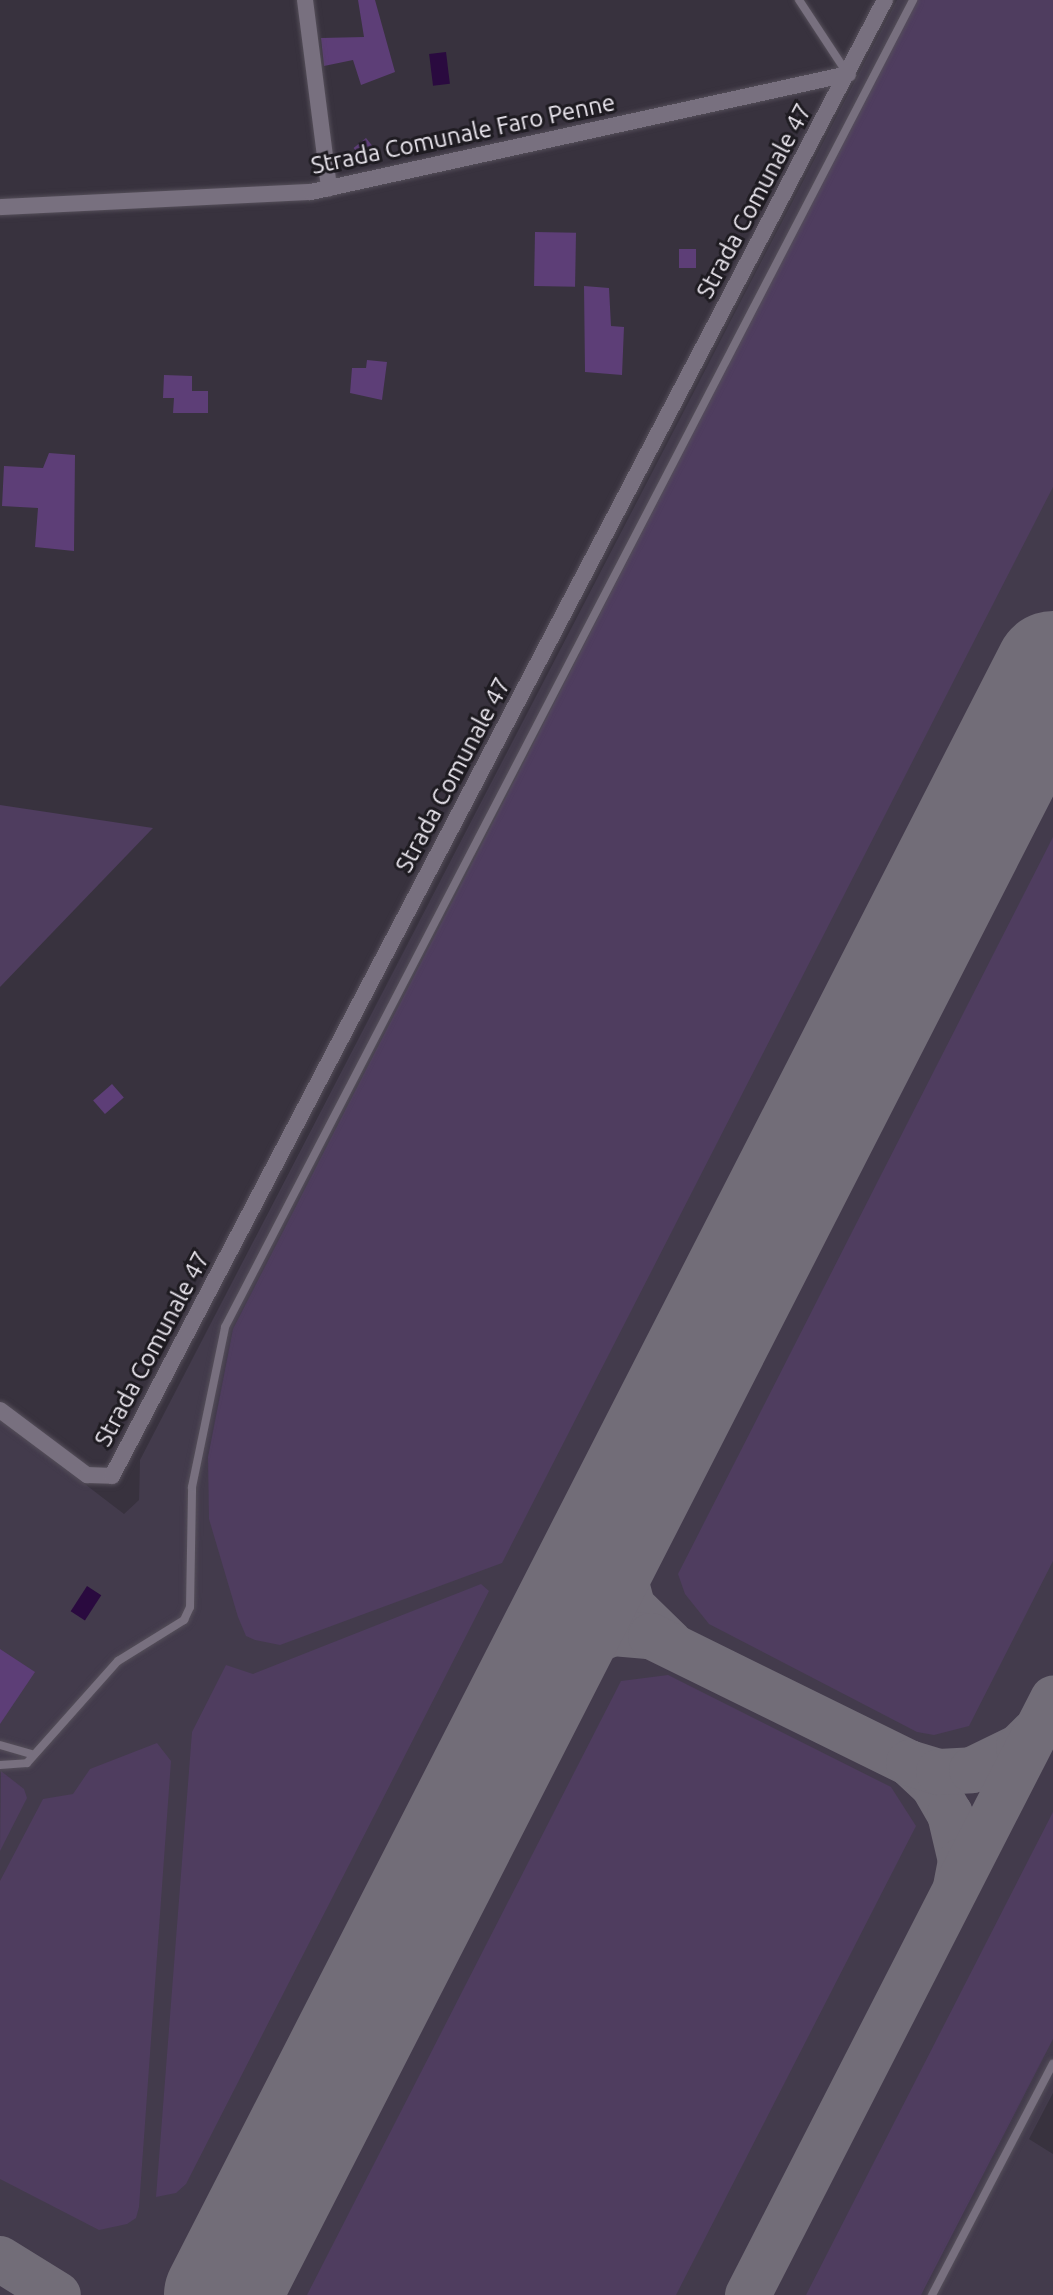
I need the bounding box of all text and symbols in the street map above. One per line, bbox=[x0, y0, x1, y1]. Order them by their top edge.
street label: Strada Comunale Faro Penne bbox=[308, 88, 618, 180]
street label: Strada Comunale 47 bbox=[690, 99, 818, 303]
street label: Strada Comunale 47 bbox=[389, 673, 517, 877]
street label: Strada Comunale 47 bbox=[88, 1247, 216, 1451]

